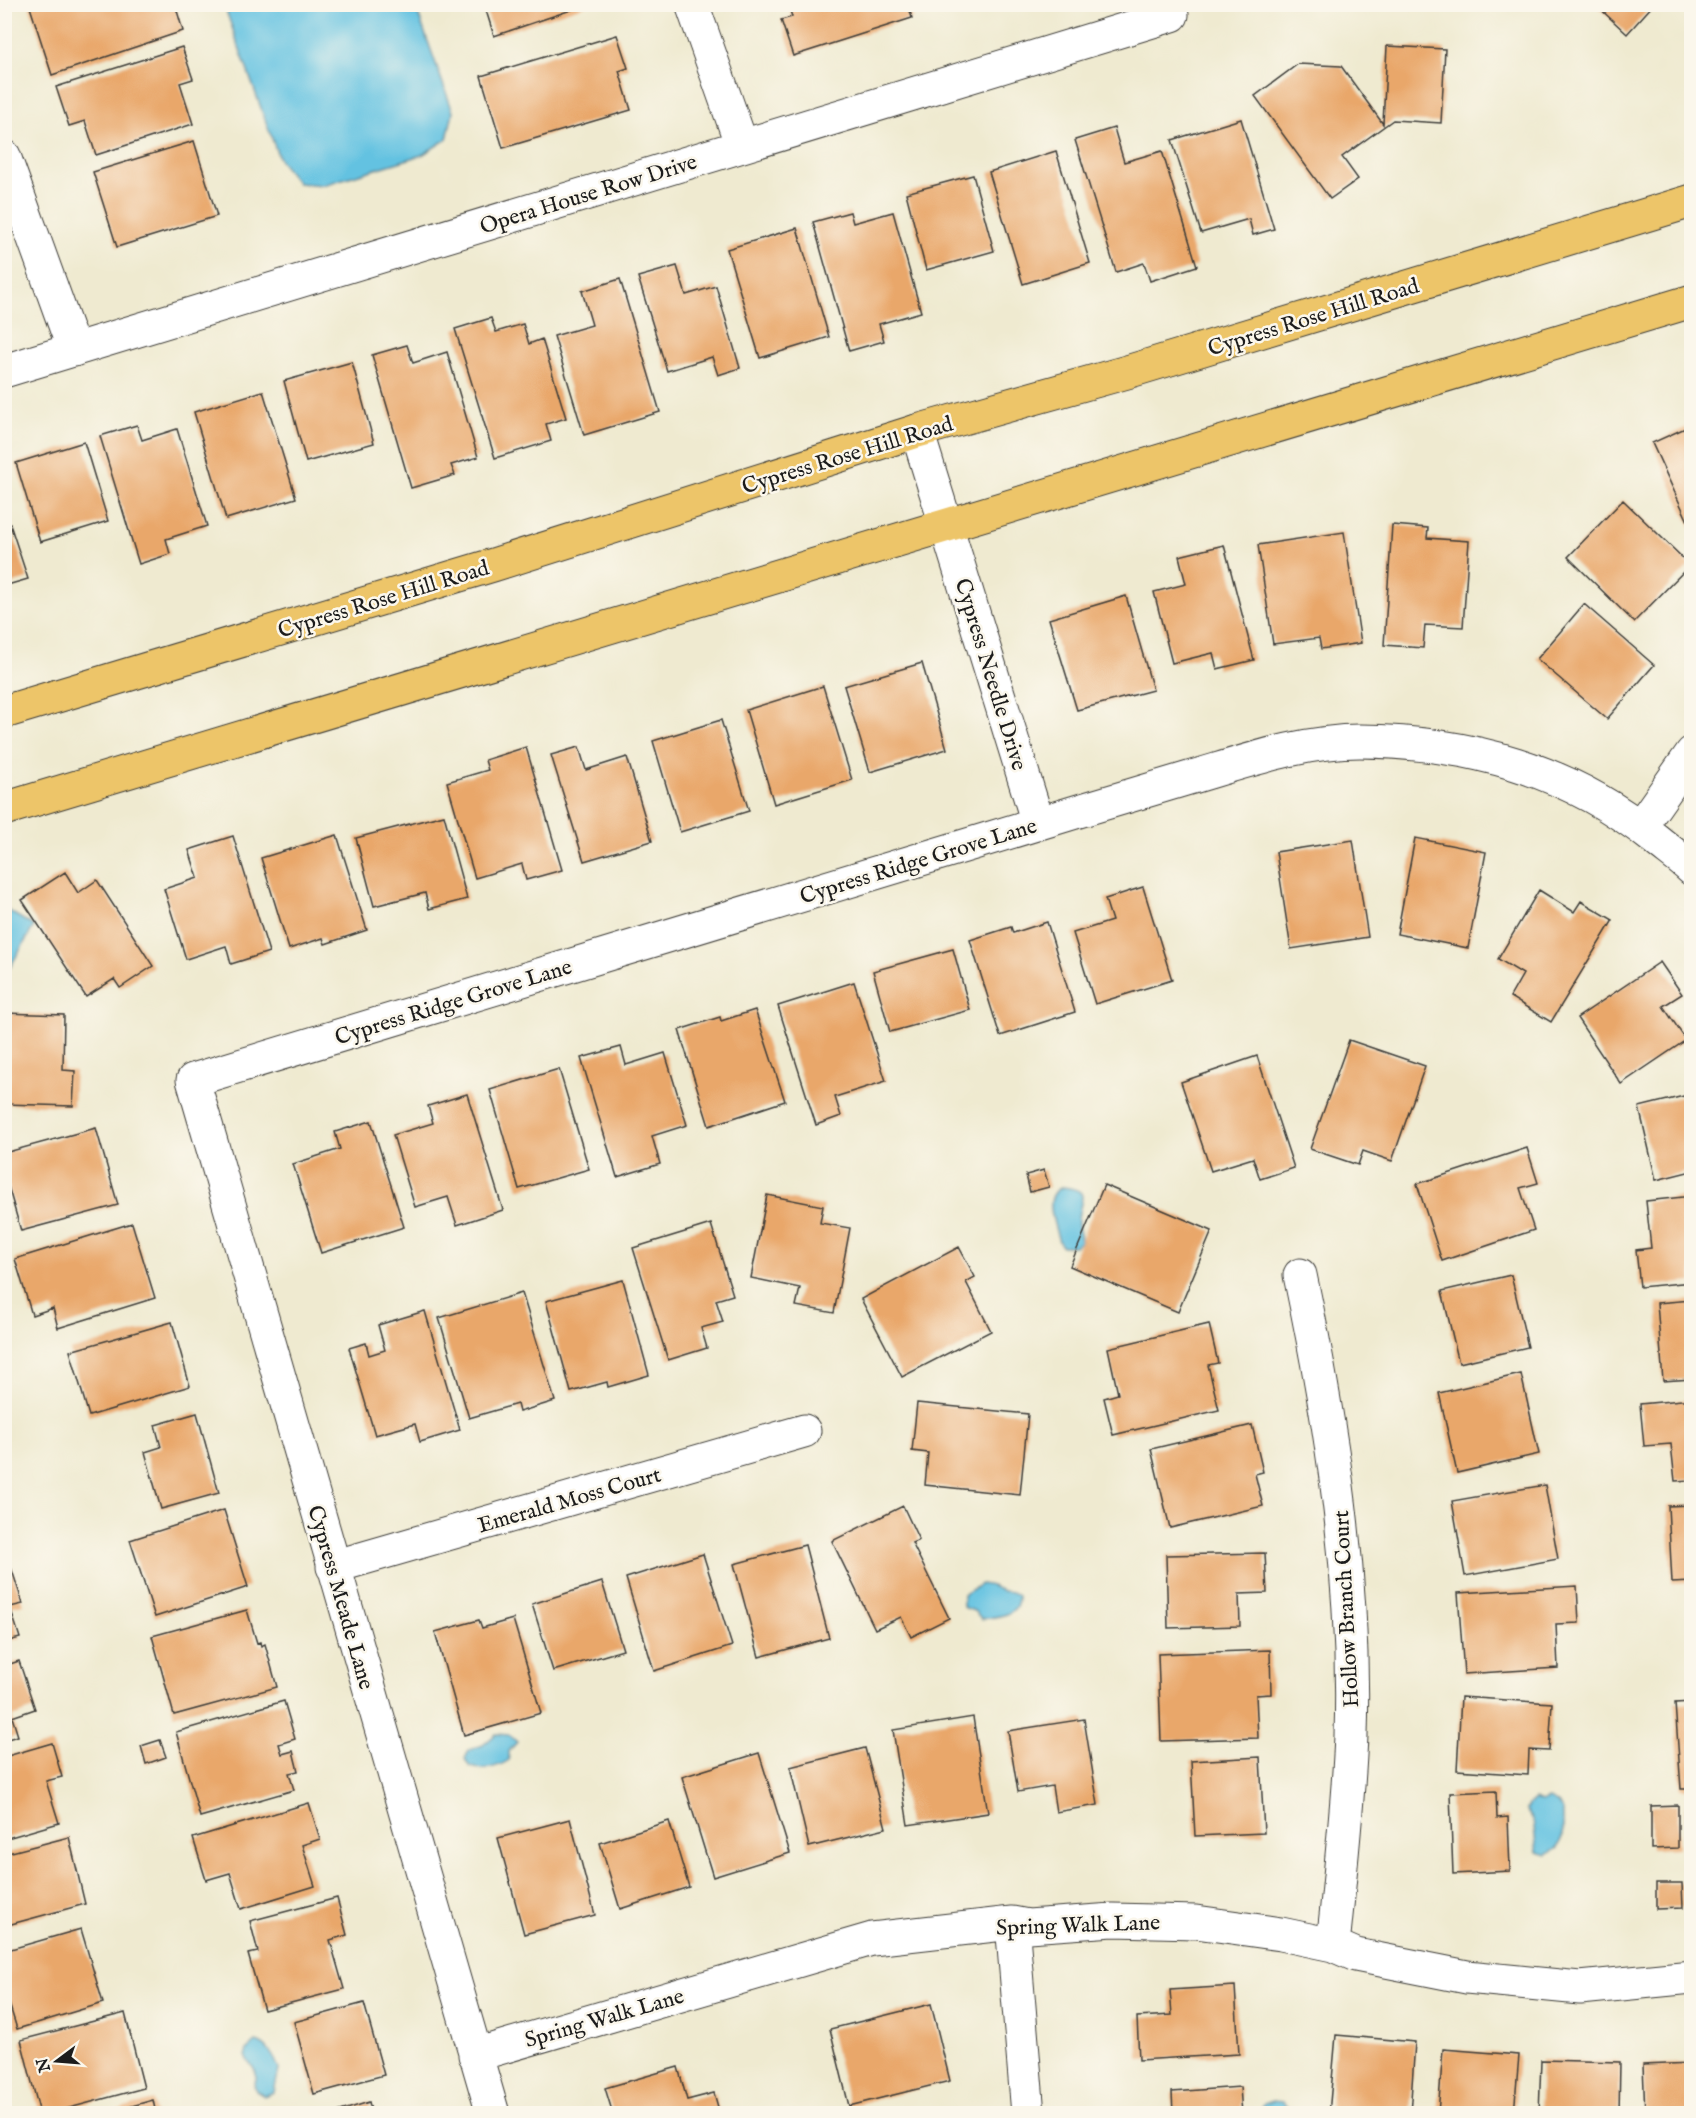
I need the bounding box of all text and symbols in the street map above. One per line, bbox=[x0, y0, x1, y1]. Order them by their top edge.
street label: Opera House Row Drive bbox=[477, 149, 701, 241]
street label: Cypress Rose Hill Road bbox=[1205, 272, 1423, 363]
street label: Cypress Rose Hill Road bbox=[739, 410, 957, 501]
street label: Cypress Rose Hill Road bbox=[275, 554, 493, 645]
street label: Cypress Needle Drive bbox=[948, 575, 1033, 774]
street label: Cypress Ridge Grove Lane bbox=[797, 812, 1041, 911]
street label: Cypress Ridge Grove Lane bbox=[332, 953, 576, 1052]
street label: Emerald Moss Court bbox=[475, 1461, 665, 1540]
street label: Cypress Meade Lane bbox=[300, 1502, 380, 1693]
street label: Hollow Branch Court bbox=[1328, 1509, 1366, 1708]
street label: Spring Walk Lane bbox=[996, 1909, 1161, 1943]
street label: Spring Walk Lane bbox=[522, 1983, 687, 2055]
north arrow bbox=[27, 2031, 87, 2091]
text: N bbox=[33, 2055, 56, 2075]

